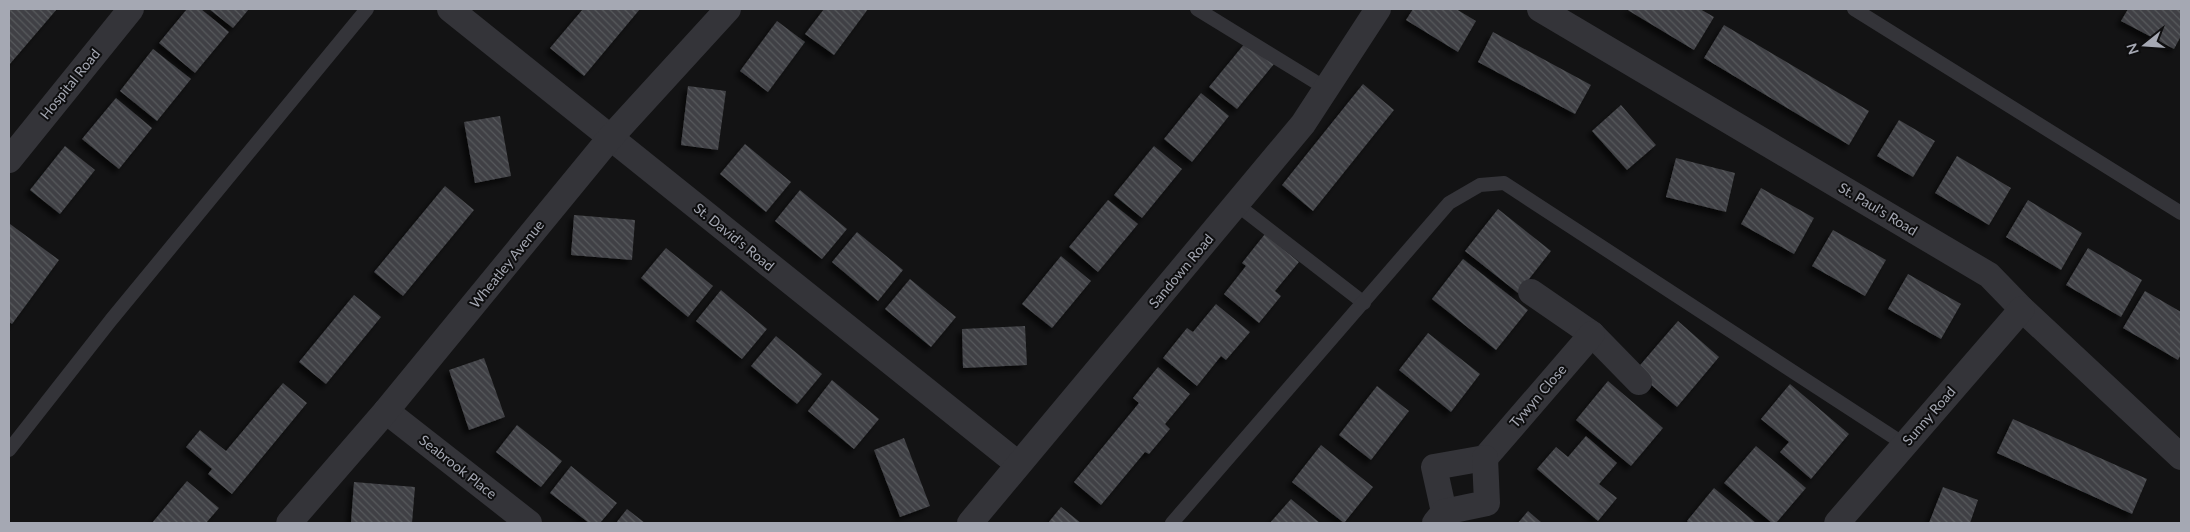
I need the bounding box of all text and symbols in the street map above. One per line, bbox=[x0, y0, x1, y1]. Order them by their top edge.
north arrow bbox=[2120, 20, 2170, 70]
text: N bbox=[2122, 41, 2142, 57]
street label: Hospital Road bbox=[36, 45, 103, 122]
street label: St. Paul's Road bbox=[1836, 178, 1921, 239]
street label: St. David's Road bbox=[691, 199, 778, 274]
street label: Wheatley Avenue bbox=[466, 216, 547, 311]
street label: Sandown Road bbox=[1145, 230, 1217, 311]
street label: Tywyn Close bbox=[1506, 361, 1570, 431]
street label: Sunny Road bbox=[1899, 383, 1959, 449]
street label: Seabrook Place bbox=[416, 431, 500, 502]

